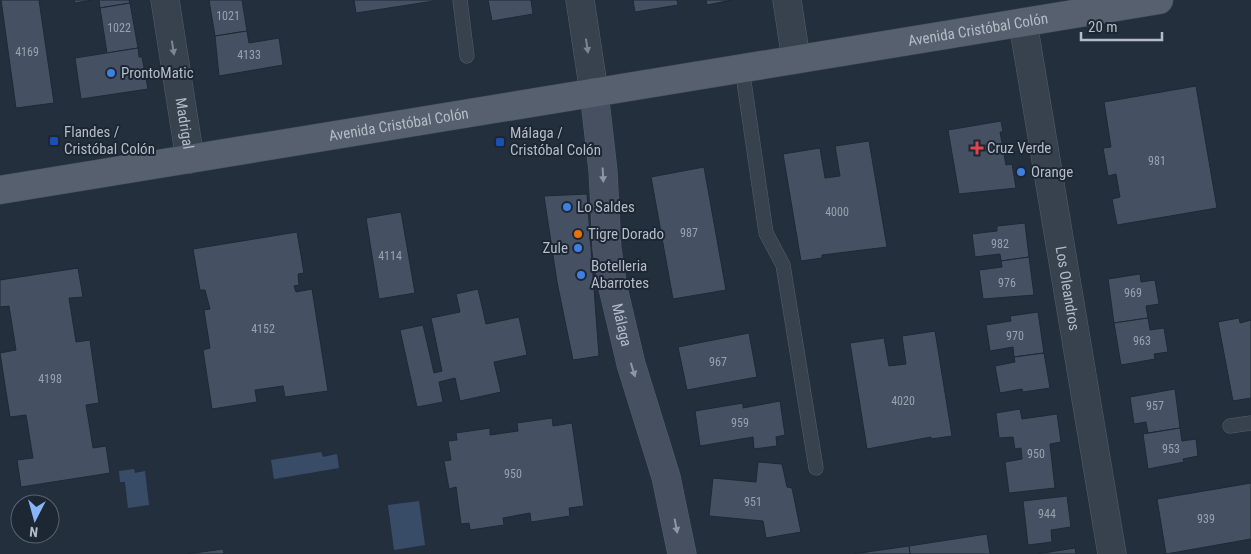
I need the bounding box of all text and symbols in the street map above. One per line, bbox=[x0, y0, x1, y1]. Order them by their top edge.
house number: 1021 bbox=[216, 9, 240, 23]
street label: Avenida Cristóbal Colón bbox=[907, 9, 1049, 50]
scale bar bbox=[1081, 10, 1162, 42]
text: 20 m bbox=[1088, 18, 1118, 36]
house number: 1022 bbox=[107, 21, 131, 35]
one-way arrow bbox=[584, 38, 592, 54]
one-way arrow bbox=[169, 41, 177, 57]
house number: 4169 bbox=[15, 45, 39, 59]
house number: 4133 bbox=[237, 48, 261, 62]
place label: ProntoMatic bbox=[121, 64, 194, 82]
marker: ProntoMatic bbox=[105, 67, 117, 79]
street label: Madrigal bbox=[171, 96, 197, 151]
street label: Avenida Cristóbal Colón bbox=[327, 104, 470, 145]
place label: Flandes / Cristóbal Colón bbox=[64, 123, 155, 158]
place label: Málaga / Cristóbal Colón bbox=[510, 124, 601, 159]
marker: Flandes / Cristóbal Colón bbox=[48, 135, 60, 147]
marker: Málaga / Cristóbal Colón bbox=[494, 136, 506, 148]
place label: Cruz Verde bbox=[987, 139, 1051, 157]
marker: Cruz Verde bbox=[971, 142, 983, 154]
house number: 981 bbox=[1148, 154, 1166, 168]
place label: Orange bbox=[1031, 163, 1073, 181]
marker: Orange bbox=[1015, 166, 1027, 178]
one-way arrow bbox=[600, 168, 608, 184]
place label: Lo Saldes bbox=[577, 198, 635, 216]
marker: Lo Saldes bbox=[561, 201, 573, 213]
house number: 4000 bbox=[825, 205, 849, 219]
place label: Tigre Dorado bbox=[588, 225, 664, 243]
house number: 987 bbox=[680, 226, 698, 240]
marker: Tigre Dorado bbox=[572, 228, 584, 240]
house number: 982 bbox=[991, 237, 1009, 251]
place label: Zule bbox=[543, 239, 568, 257]
marker: Zule bbox=[572, 242, 584, 254]
street label: Los Oleandros bbox=[1052, 245, 1083, 332]
house number: 4114 bbox=[378, 249, 402, 263]
place label: Botelleria Abarrotes bbox=[591, 257, 649, 292]
marker: Botelleria Abarrotes bbox=[575, 269, 587, 281]
house number: 976 bbox=[998, 276, 1016, 290]
house number: 969 bbox=[1124, 286, 1142, 300]
street label: Málaga bbox=[608, 302, 636, 348]
house number: 4152 bbox=[251, 322, 275, 336]
house number: 970 bbox=[1006, 329, 1024, 343]
house number: 963 bbox=[1133, 334, 1151, 348]
house number: 967 bbox=[709, 355, 727, 369]
one-way arrow bbox=[629, 363, 637, 378]
house number: 4198 bbox=[38, 372, 62, 386]
house number: 4020 bbox=[891, 394, 915, 408]
house number: 957 bbox=[1146, 399, 1164, 413]
house number: 959 bbox=[731, 416, 749, 430]
house number: 953 bbox=[1162, 442, 1180, 456]
house number: 950 bbox=[1027, 447, 1045, 461]
house number: 950 bbox=[504, 467, 522, 481]
north arrow bbox=[10, 494, 60, 544]
house number: 951 bbox=[744, 495, 762, 509]
house number: 944 bbox=[1038, 507, 1056, 521]
house number: 939 bbox=[1197, 512, 1215, 526]
one-way arrow bbox=[673, 519, 681, 535]
text: N bbox=[29, 524, 39, 540]

